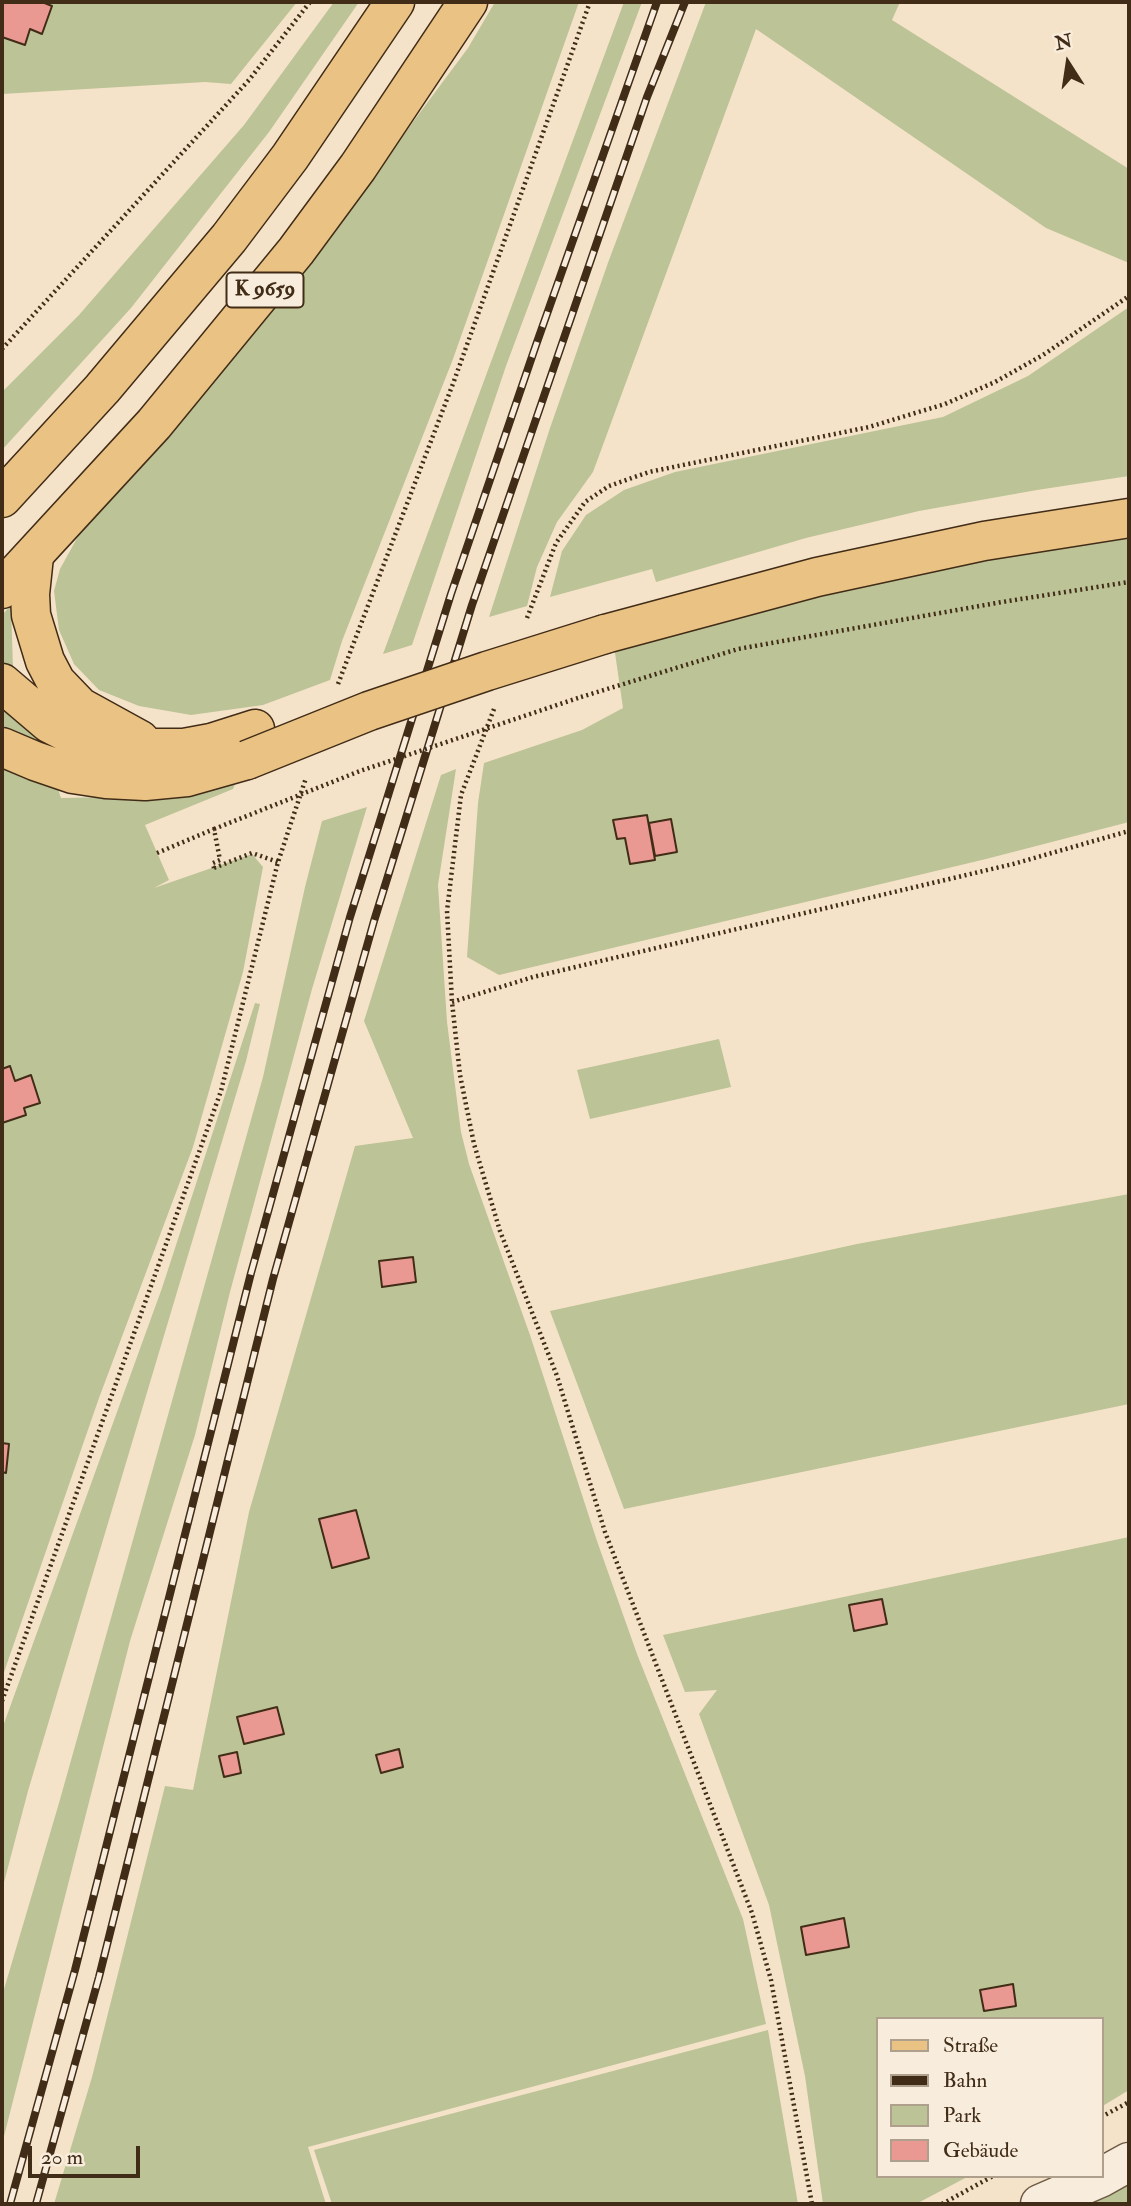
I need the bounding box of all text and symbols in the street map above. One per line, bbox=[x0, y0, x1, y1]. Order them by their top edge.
north arrow bbox=[1033, 28, 1103, 98]
text: N bbox=[1053, 29, 1074, 56]
road number: K 9659 bbox=[226, 272, 304, 308]
legend bbox=[876, 2017, 1103, 2178]
text: Straße bbox=[943, 2032, 998, 2059]
text: Bahn bbox=[943, 2067, 987, 2094]
text: Park bbox=[943, 2102, 981, 2129]
scale bar bbox=[32, 2132, 144, 2176]
text: Gebäude bbox=[943, 2137, 1018, 2164]
text: 20 m bbox=[41, 2144, 83, 2171]

